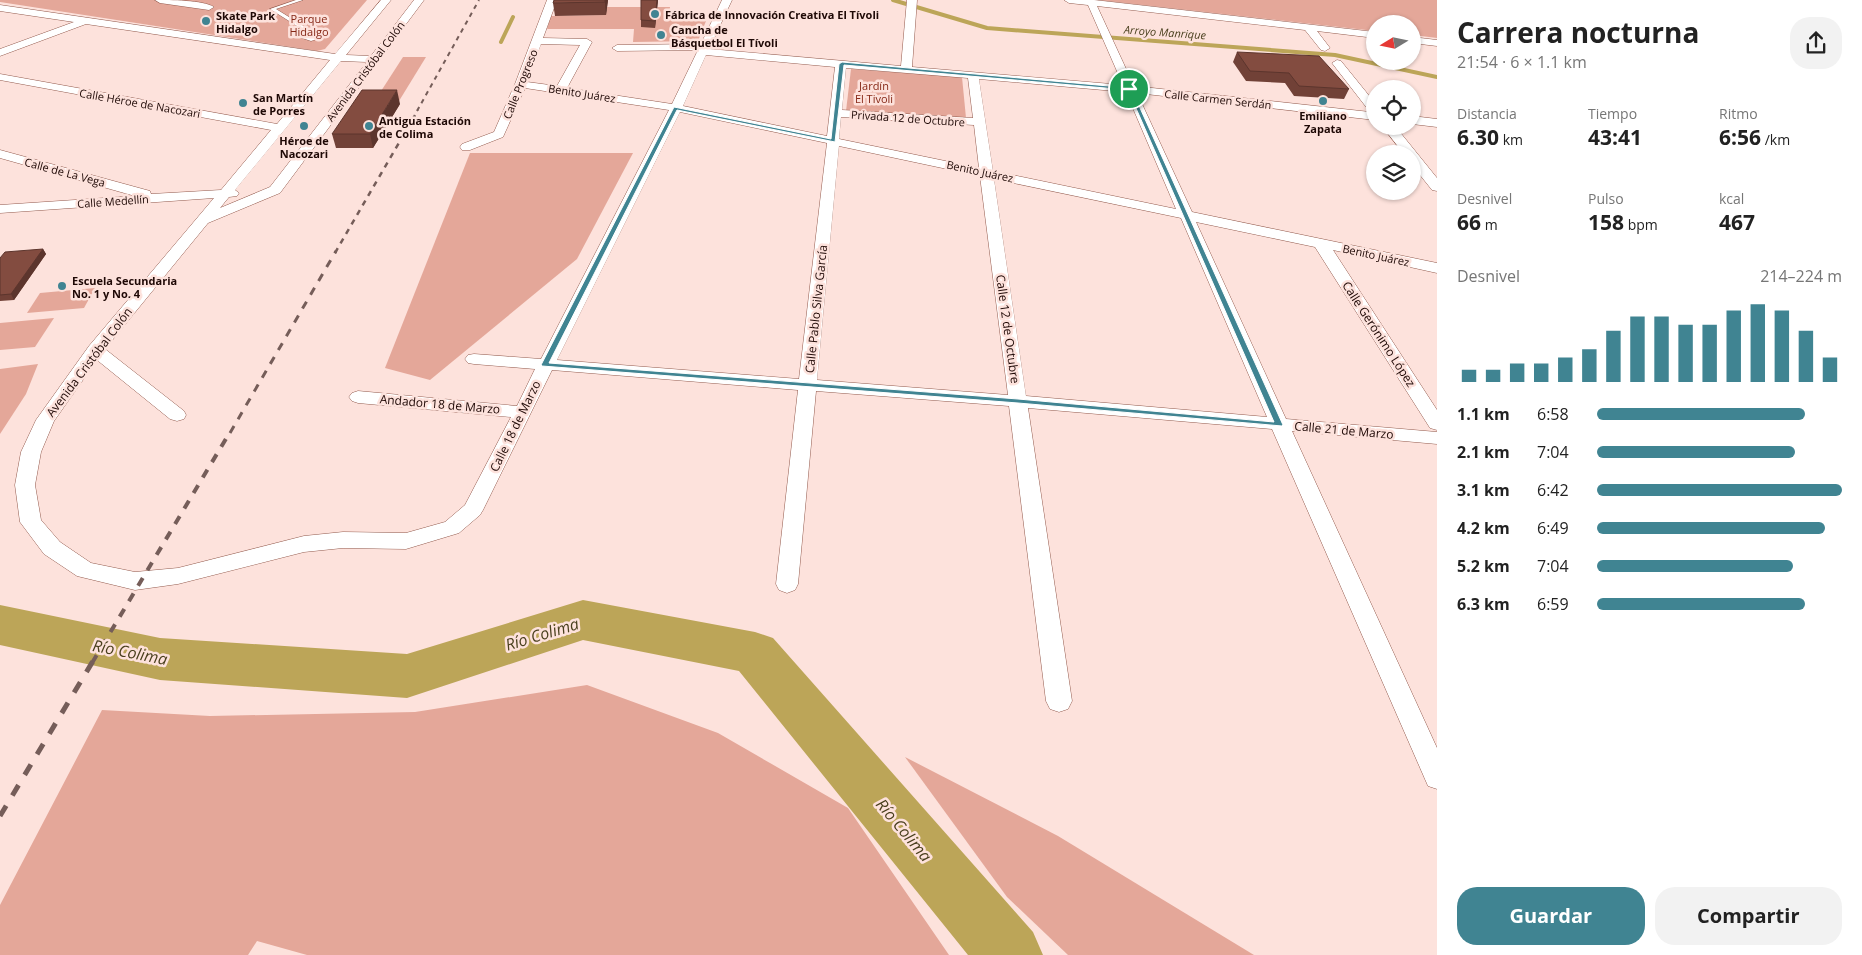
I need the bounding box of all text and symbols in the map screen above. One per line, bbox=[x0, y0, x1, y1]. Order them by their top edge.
place label: Fábrica de Innovación Creativa El Tívoli bbox=[665, 7, 879, 22]
place label: Skate Park Hidalgo bbox=[216, 8, 275, 36]
marker: Fábrica de Innovación Creativa El Tívoli bbox=[649, 8, 661, 20]
park label: Parque Hidalgo bbox=[289, 11, 329, 39]
text: Carrera nocturna bbox=[1457, 13, 1699, 51]
marker: Skate Park Hidalgo bbox=[200, 15, 212, 27]
north arrow bbox=[1366, 15, 1421, 70]
map controls bbox=[1366, 15, 1421, 200]
button: share bbox=[1790, 17, 1842, 69]
street label: Avenida Cristóbal Colón bbox=[322, 18, 408, 124]
place label: Cancha de Básquetbol El Tívoli bbox=[671, 22, 778, 50]
water label: Arroyo Manrique bbox=[1122, 22, 1207, 42]
marker: Cancha de Básquetbol El Tívoli bbox=[655, 29, 667, 41]
street label: Calle Progreso bbox=[499, 47, 541, 121]
text: 21:54 · 6 × 1.1 km bbox=[1457, 51, 1587, 73]
pin bbox=[1108, 68, 1150, 110]
icon: arrive bbox=[1115, 75, 1143, 103]
park label: Jardín El Tivoli bbox=[855, 78, 893, 106]
street label: Benito Juárez bbox=[547, 80, 617, 106]
button: locate bbox=[1366, 80, 1421, 135]
street label: Calle Héroe de Nacozari bbox=[78, 85, 202, 121]
street label: Calle Carmen Serdán bbox=[1164, 86, 1272, 112]
place label: San Martín de Porres bbox=[253, 90, 313, 118]
marker: Emiliano Zapata bbox=[1317, 95, 1329, 107]
marker: San Martín de Porres bbox=[237, 97, 249, 109]
text: Distancia bbox=[1457, 104, 1517, 123]
text: Tiempo bbox=[1588, 104, 1637, 123]
text: Ritmo bbox=[1719, 104, 1758, 123]
street label: Privada 12 de Octubre bbox=[850, 107, 966, 129]
place label: Emiliano Zapata bbox=[1299, 108, 1347, 136]
place label: Antigua Estación de Colima bbox=[379, 113, 471, 141]
marker: Héroe de Nacozari bbox=[298, 120, 310, 132]
marker: Antigua Estación de Colima bbox=[363, 120, 375, 132]
text: 6.30 bbox=[1457, 123, 1499, 151]
text: 43:41 bbox=[1588, 123, 1642, 151]
text: 6:56 bbox=[1719, 123, 1761, 151]
text: km bbox=[1499, 130, 1523, 149]
text: /km bbox=[1761, 130, 1790, 149]
place label: Héroe de Nacozari bbox=[279, 133, 329, 161]
button: layers bbox=[1366, 145, 1421, 200]
street label: Calle de La Vega bbox=[23, 154, 107, 190]
street label: Benito Juárez bbox=[945, 157, 1015, 185]
text: Desnivel bbox=[1457, 189, 1512, 208]
text: Pulso bbox=[1588, 189, 1624, 208]
text: kcal bbox=[1719, 189, 1744, 208]
street label: Calle Medellín bbox=[77, 191, 149, 211]
text: 66 bbox=[1457, 208, 1481, 236]
text: 158 bbox=[1588, 208, 1624, 236]
text: 467 bbox=[1719, 208, 1755, 236]
text: m bbox=[1481, 215, 1498, 234]
text: bpm bbox=[1624, 215, 1658, 234]
street label: Benito Juárez bbox=[1341, 241, 1411, 269]
street label: Calle Pablo Silva García bbox=[801, 244, 831, 374]
text: Desnivel bbox=[1457, 265, 1520, 287]
text: 214–224 m bbox=[1760, 265, 1842, 287]
place label: Escuela Secundaria No. 1 y No. 4 bbox=[72, 273, 177, 301]
street label: Calle 12 de Octubre bbox=[992, 273, 1024, 385]
street label: Calle Gerónimo López bbox=[1338, 278, 1420, 390]
marker: Escuela Secundaria No. 1 y No. 4 bbox=[56, 280, 68, 292]
street label: Avenida Cristóbal Colón bbox=[42, 304, 136, 420]
street label: Calle 18 de Marzo bbox=[486, 378, 544, 474]
street label: Andador 18 de Marzo bbox=[379, 390, 501, 418]
text: 1.1 km bbox=[1457, 403, 1510, 425]
text: 6:58 bbox=[1537, 403, 1569, 425]
street label: Calle 21 de Marzo bbox=[1294, 417, 1394, 443]
text: 2.1 km bbox=[1457, 441, 1510, 463]
text: 7:04 bbox=[1537, 441, 1569, 463]
text: 3.1 km bbox=[1457, 479, 1510, 501]
text: 6:42 bbox=[1537, 479, 1569, 501]
text: 4.2 km bbox=[1457, 517, 1510, 539]
text: 6:49 bbox=[1537, 517, 1569, 539]
text: 5.2 km bbox=[1457, 555, 1510, 577]
text: 7:04 bbox=[1537, 555, 1569, 577]
text: 6.3 km bbox=[1457, 593, 1510, 615]
text: 6:59 bbox=[1537, 593, 1569, 615]
water label: Río Colima bbox=[503, 612, 581, 656]
water label: Río Colima bbox=[91, 634, 169, 670]
water label: Río Colima bbox=[871, 794, 937, 866]
button: Guardar bbox=[1457, 887, 1645, 945]
button: Compartir bbox=[1655, 887, 1842, 945]

